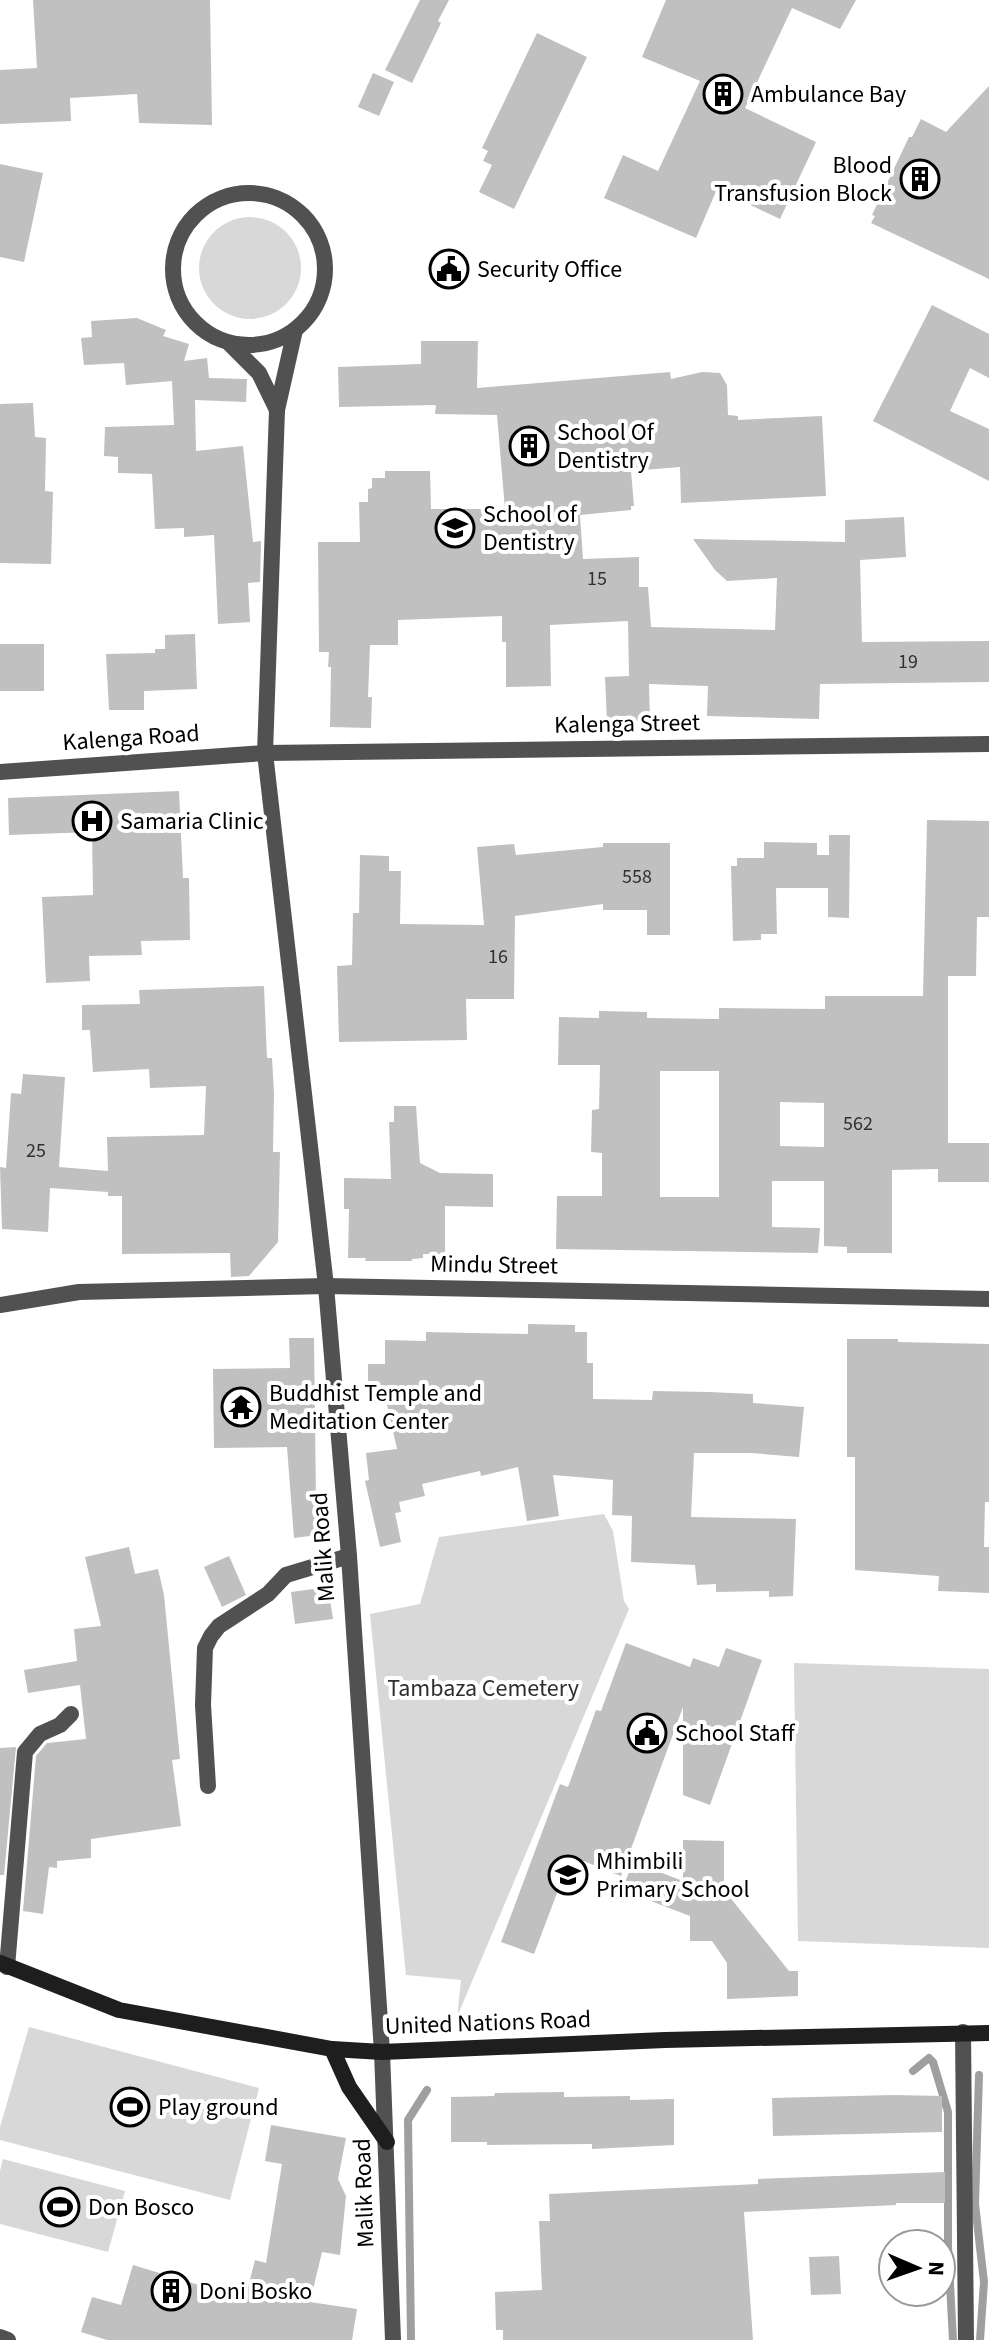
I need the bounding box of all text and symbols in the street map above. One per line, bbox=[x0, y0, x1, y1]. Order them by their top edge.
building icon: Ambulance Bay bbox=[702, 73, 744, 115]
place label: Ambulance Bay bbox=[751, 77, 906, 112]
place label: Blood Transfusion Block bbox=[714, 148, 892, 211]
building icon: Blood Transfusion Block bbox=[899, 158, 941, 200]
public building icon: Security Office bbox=[428, 248, 470, 290]
place label: Security Office bbox=[477, 252, 622, 287]
place label: School Of Dentistry bbox=[557, 415, 655, 478]
building icon: School Of Dentistry bbox=[508, 425, 550, 467]
place label: School of Dentistry bbox=[483, 497, 578, 560]
school or university icon: School of Dentistry bbox=[434, 507, 476, 549]
house number: 15 bbox=[587, 565, 607, 593]
house number: 19 bbox=[898, 648, 918, 676]
street label: Kalenga Street bbox=[554, 705, 700, 743]
street label: Kalenga Road bbox=[61, 716, 201, 760]
hospital icon: Samaria Clinic bbox=[71, 800, 113, 842]
place label: Samaria Clinic bbox=[120, 804, 264, 839]
house number: 558 bbox=[622, 863, 652, 891]
house number: 16 bbox=[488, 943, 508, 971]
house number: 562 bbox=[843, 1110, 873, 1138]
house number: 25 bbox=[26, 1137, 46, 1165]
street label: Mindu Street bbox=[430, 1246, 558, 1284]
place label: Buddhist Temple and Meditation Center bbox=[269, 1376, 482, 1439]
temple icon: Buddhist Temple and Meditation Center bbox=[220, 1386, 262, 1428]
street label: Malik Road bbox=[302, 1491, 344, 1603]
park label: Tambaza Cemetery bbox=[387, 1671, 579, 1706]
public building icon: School Staff bbox=[626, 1712, 668, 1754]
place label: School Staff bbox=[675, 1716, 796, 1751]
place label: Mhimbili Primary School bbox=[596, 1844, 750, 1907]
school or university icon: Mhimbili Primary School bbox=[547, 1854, 589, 1896]
street label: United Nations Road bbox=[384, 2002, 592, 2044]
sports icon: Play ground bbox=[109, 2086, 151, 2128]
place label: Play ground bbox=[158, 2090, 279, 2125]
street label: Malik Road bbox=[345, 2138, 383, 2248]
sports icon: Don Bosco bbox=[39, 2186, 81, 2228]
place label: Don Bosco bbox=[88, 2190, 194, 2225]
north arrow bbox=[877, 2228, 957, 2308]
text: N bbox=[920, 2261, 952, 2277]
building icon: Doni Bosko bbox=[150, 2270, 192, 2312]
place label: Doni Bosko bbox=[199, 2274, 312, 2309]

